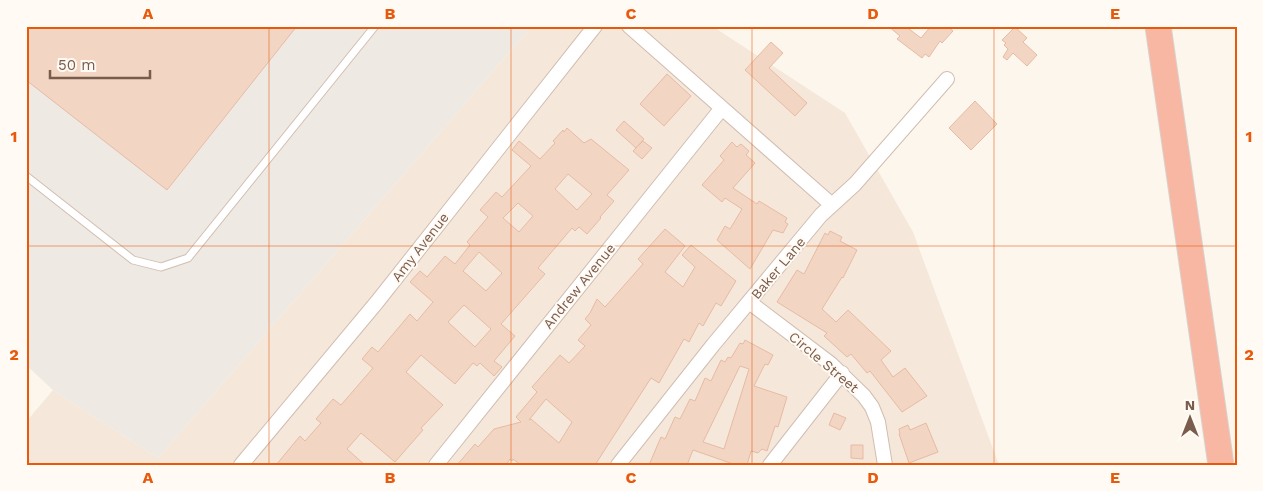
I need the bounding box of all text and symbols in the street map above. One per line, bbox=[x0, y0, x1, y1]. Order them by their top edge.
text: A bbox=[143, 4, 154, 23]
text: B bbox=[385, 4, 396, 23]
text: C bbox=[626, 4, 637, 23]
text: D bbox=[867, 4, 879, 23]
text: E bbox=[1110, 4, 1120, 23]
scale bar bbox=[50, 48, 150, 80]
text: 50 m bbox=[58, 56, 95, 74]
text: 1 bbox=[11, 127, 17, 146]
text: 1 bbox=[1246, 127, 1252, 146]
street label: Amy Avenue bbox=[388, 209, 452, 285]
street label: Baker Lane bbox=[747, 234, 809, 302]
street label: Andrew Avenue bbox=[540, 240, 618, 332]
street label: Circle Street bbox=[786, 328, 862, 396]
text: 2 bbox=[9, 345, 19, 364]
text: 2 bbox=[1244, 345, 1254, 364]
north arrow bbox=[1166, 394, 1216, 444]
text: N bbox=[1185, 397, 1195, 413]
text: A bbox=[143, 468, 154, 487]
text: B bbox=[385, 468, 396, 487]
text: C bbox=[626, 468, 637, 487]
text: D bbox=[867, 468, 879, 487]
text: E bbox=[1110, 468, 1120, 487]

